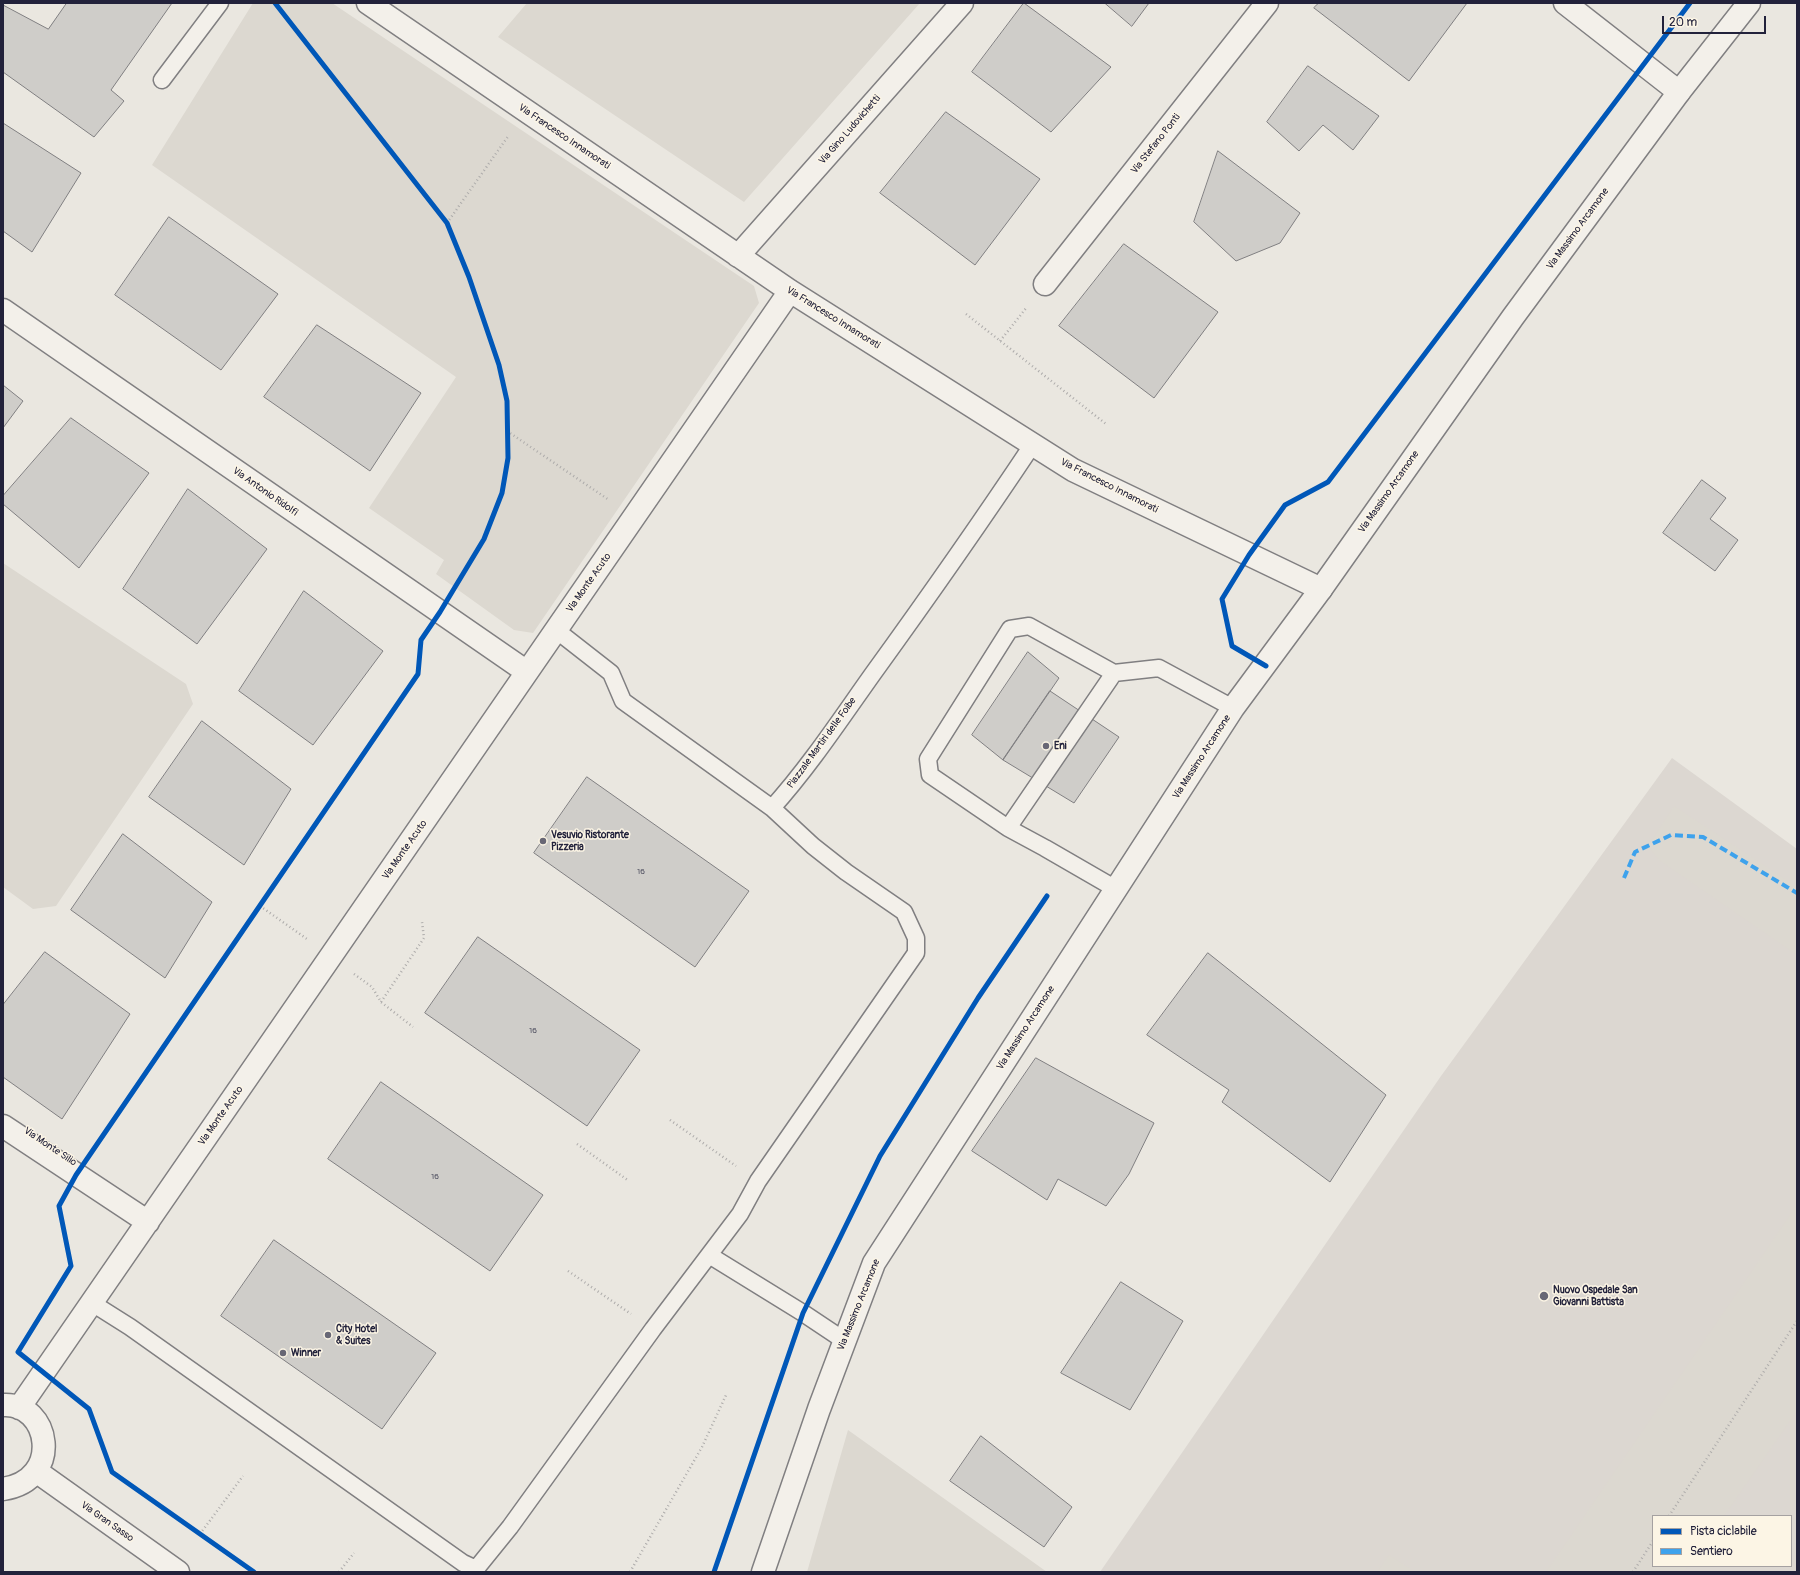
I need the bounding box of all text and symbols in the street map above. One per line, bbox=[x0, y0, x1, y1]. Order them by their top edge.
scale bar bbox=[1664, 8, 1768, 34]
text: 20 m bbox=[1669, 15, 1697, 30]
street label: Via Gino Ludovichetti bbox=[817, 93, 883, 167]
street label: Via Francesco Innamorati bbox=[516, 102, 612, 172]
street label: Via Stefano Ponti bbox=[1129, 112, 1183, 176]
street label: Via Massimo Arcamone bbox=[1544, 186, 1612, 272]
street label: Via Francesco Innamorati bbox=[784, 284, 882, 352]
street label: Via Massimo Arcamone bbox=[1356, 448, 1422, 536]
street label: Via Francesco Innamorati bbox=[1058, 456, 1160, 516]
street label: Via Antonio Ridolfi bbox=[230, 465, 300, 519]
street label: Via Monte Acuto bbox=[564, 551, 614, 615]
street label: Piazzale Martiri delle Foibe bbox=[785, 695, 859, 791]
street label: Via Massimo Arcamone bbox=[1170, 713, 1234, 801]
place label: Eni bbox=[1054, 740, 1067, 752]
marker: Eni bbox=[1041, 741, 1051, 751]
street label: Via Monte Acuto bbox=[380, 818, 430, 882]
place label: Vesuvio Ristorante Pizzeria bbox=[551, 829, 629, 852]
marker: Vesuvio Ristorante Pizzeria bbox=[538, 836, 548, 846]
house number: 16 bbox=[637, 867, 645, 877]
street label: Via Massimo Arcamone bbox=[994, 984, 1058, 1072]
house number: 16 bbox=[529, 1026, 537, 1036]
street label: Via Monte Acuto bbox=[196, 1084, 246, 1148]
street label: Via Monte Silio bbox=[21, 1125, 79, 1169]
house number: 16 bbox=[431, 1172, 439, 1182]
street label: Via Massimo Arcamone bbox=[835, 1257, 883, 1353]
place label: Nuovo Ospedale San Giovanni Battista bbox=[1553, 1284, 1638, 1308]
marker: Nuovo Ospedale San Giovanni Battista bbox=[1538, 1290, 1550, 1302]
place label: City Hotel & Suites bbox=[336, 1323, 377, 1346]
marker: City Hotel & Suites bbox=[323, 1330, 333, 1340]
place label: Winner bbox=[291, 1347, 321, 1359]
marker: Winner bbox=[278, 1348, 288, 1358]
street label: Via Gran Sasso bbox=[78, 1499, 136, 1545]
legend bbox=[1652, 1515, 1792, 1567]
text: Pista ciclabile bbox=[1690, 1524, 1757, 1539]
text: Sentiero bbox=[1690, 1544, 1733, 1559]

